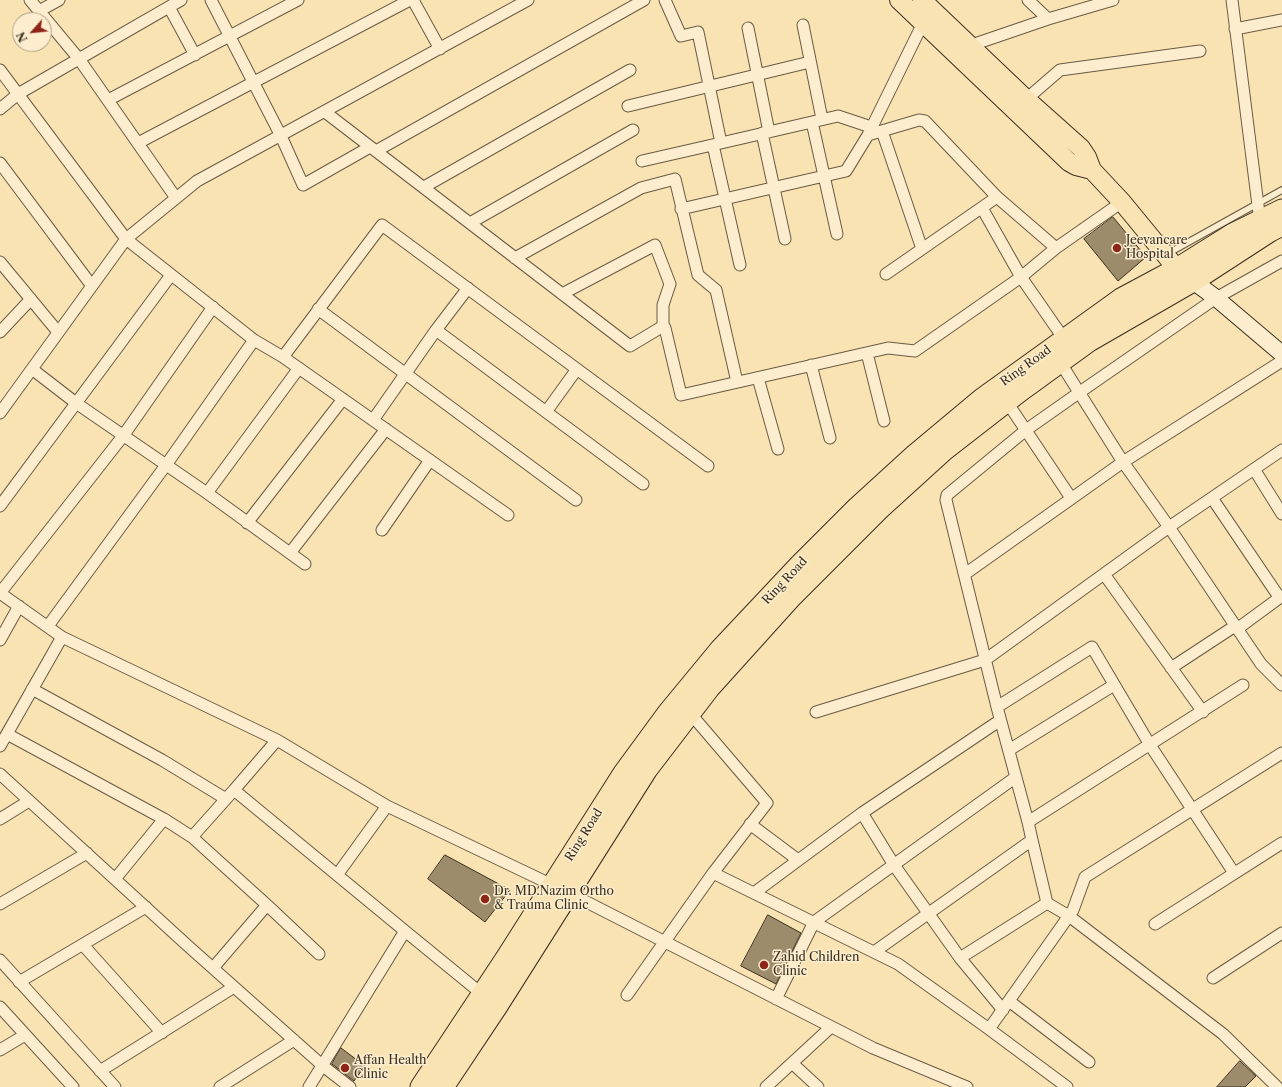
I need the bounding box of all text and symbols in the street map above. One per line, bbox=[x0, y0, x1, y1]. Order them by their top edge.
north arrow bbox=[12, 12, 52, 52]
text: N bbox=[14, 30, 31, 44]
place label: Jeevancare Hospital bbox=[1126, 234, 1188, 262]
marker: Jeevancare Hospital bbox=[1111, 242, 1123, 254]
street label: Ring Road bbox=[998, 343, 1054, 389]
street label: Ring Road bbox=[760, 554, 810, 608]
street label: Ring Road bbox=[562, 806, 606, 864]
place label: Dr. MD.Nazim Ortho & Trauma Clinic bbox=[494, 885, 614, 913]
marker: Dr. MD.Nazim Ortho & Trauma Clinic bbox=[479, 893, 491, 905]
place label: Zahid Children Clinic bbox=[773, 951, 860, 979]
marker: Zahid Children Clinic bbox=[758, 959, 770, 971]
place label: Affan Health Clinic bbox=[354, 1054, 427, 1082]
marker: Affan Health Clinic bbox=[339, 1062, 351, 1074]

